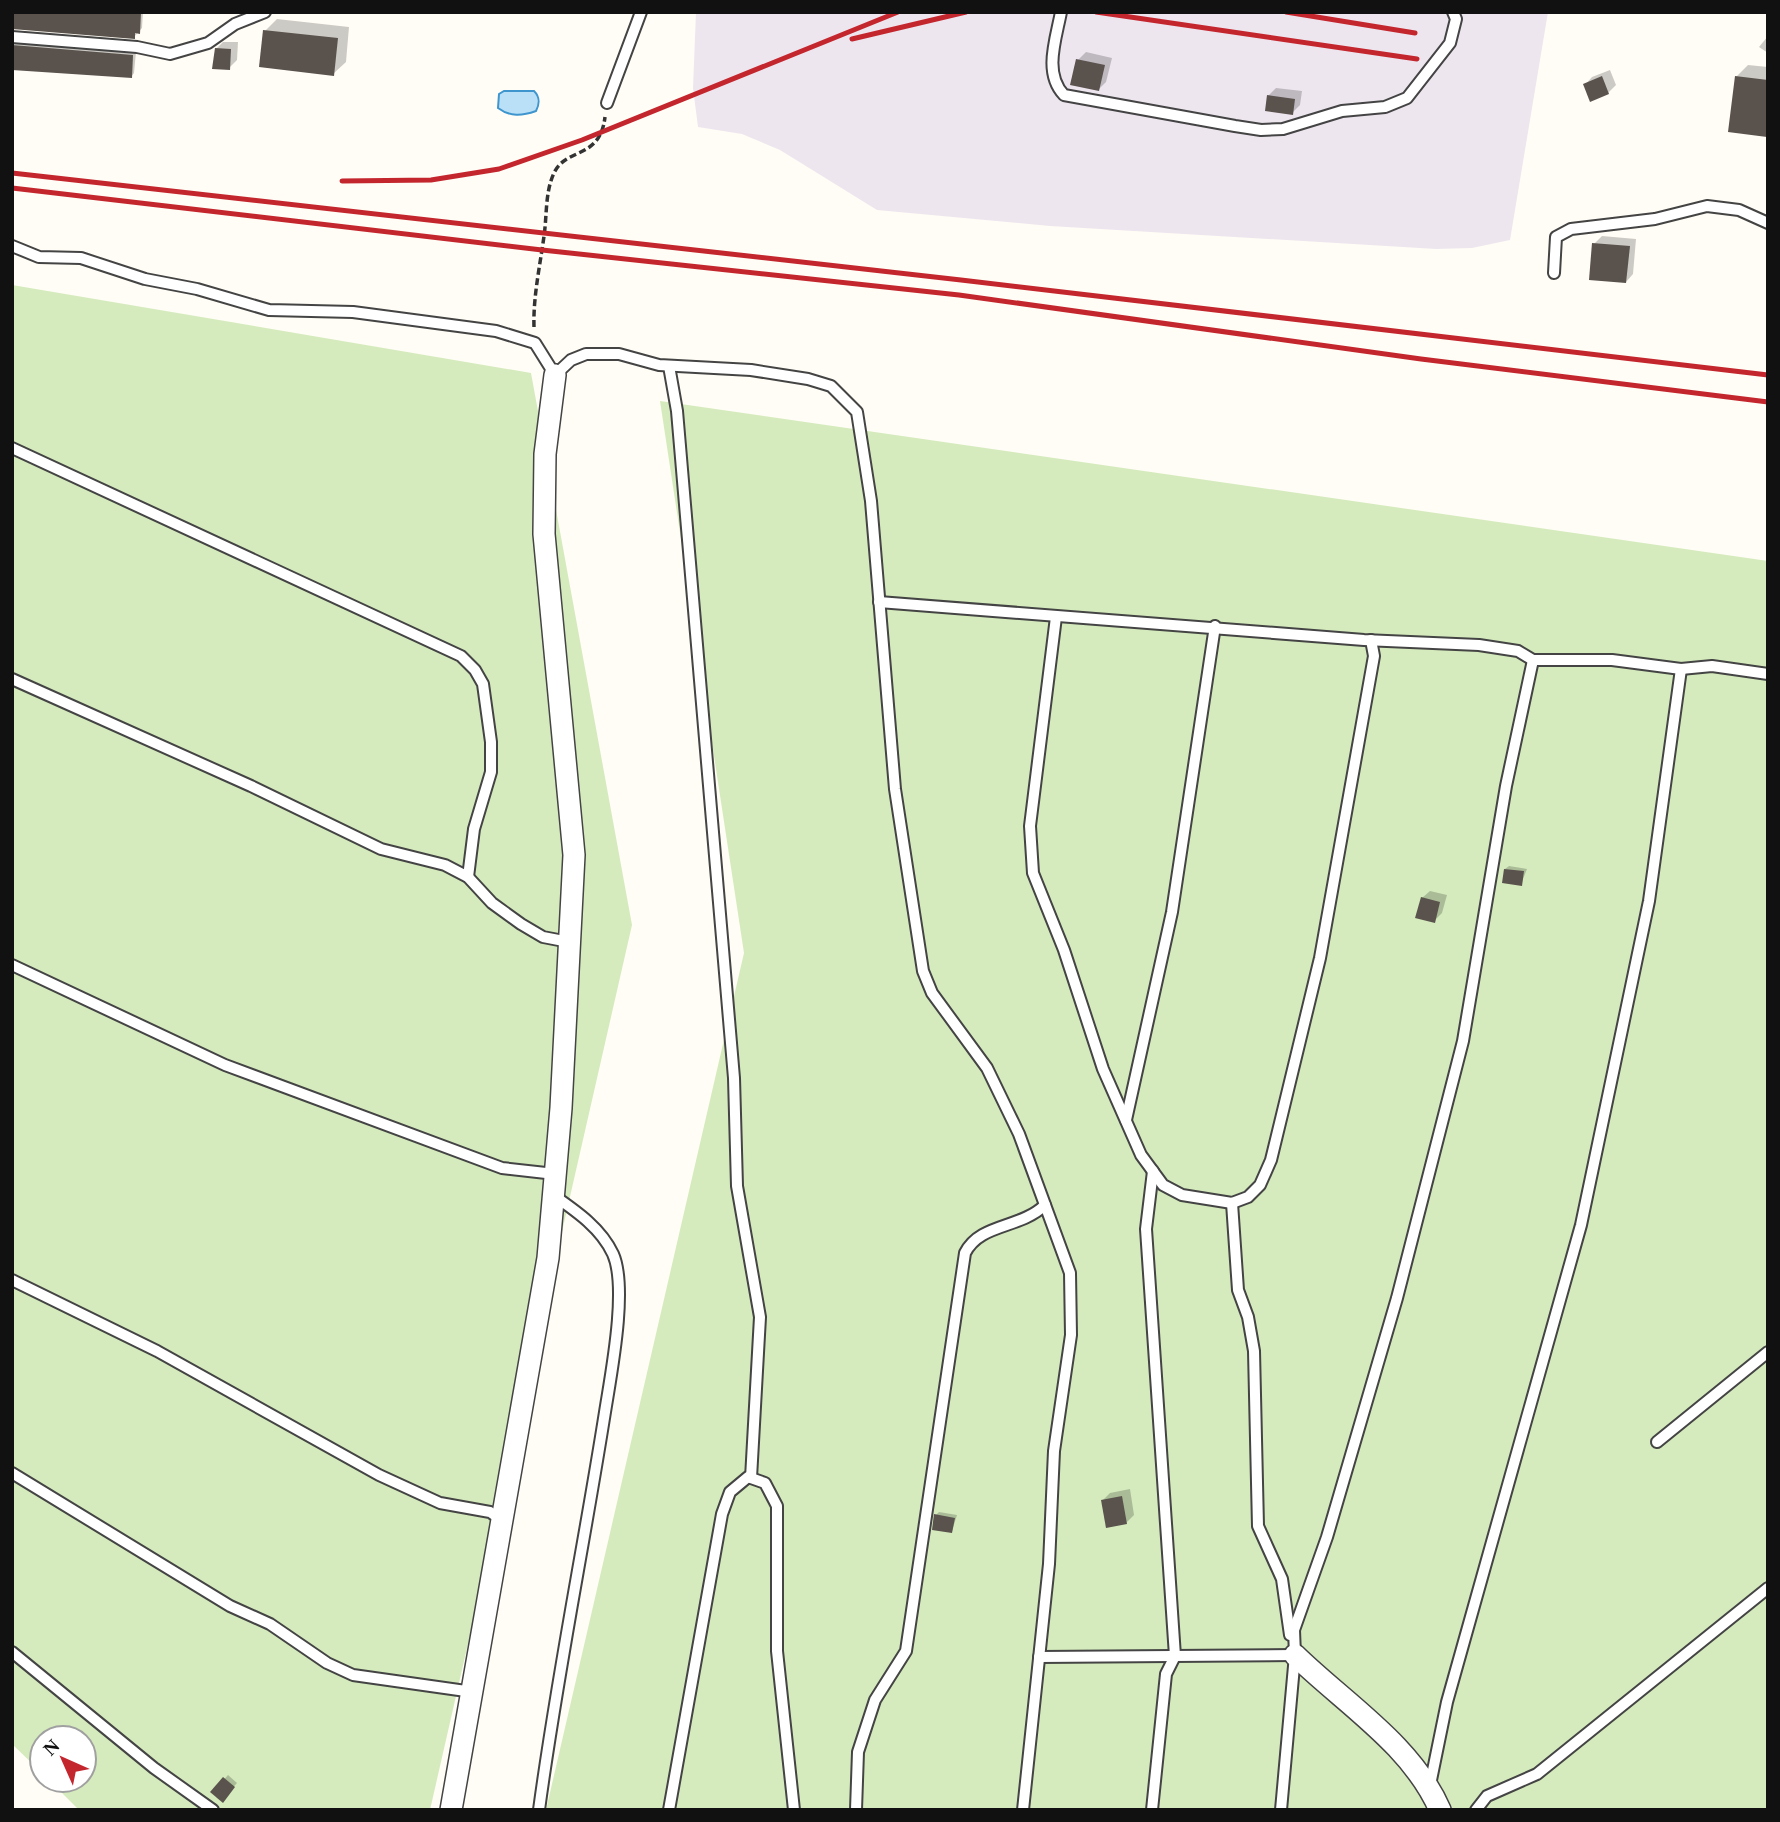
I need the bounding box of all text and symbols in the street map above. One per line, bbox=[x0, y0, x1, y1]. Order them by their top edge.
north arrow bbox=[28, 1724, 98, 1794]
text: N bbox=[39, 1735, 64, 1760]

